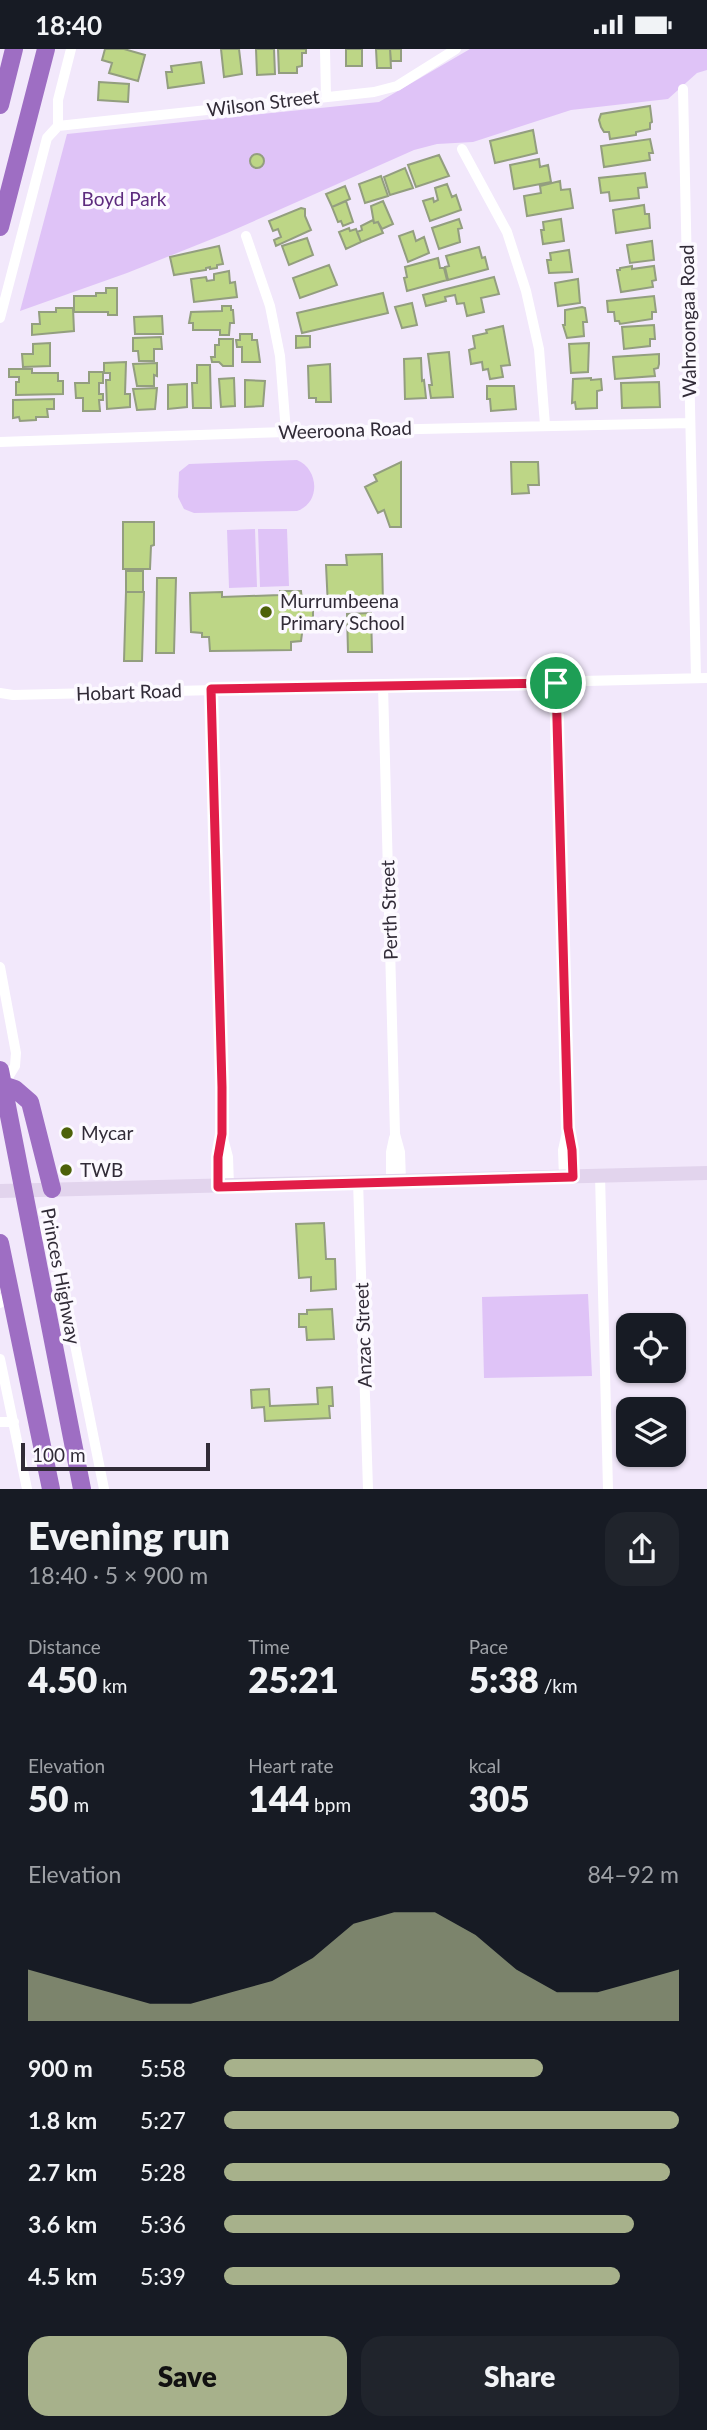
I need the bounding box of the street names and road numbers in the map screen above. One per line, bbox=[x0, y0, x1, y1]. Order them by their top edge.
street label: Wilson Street bbox=[205, 84, 321, 121]
street label: Wahroongaa Road bbox=[675, 244, 700, 398]
street label: Weeroona Road bbox=[278, 416, 412, 443]
street label: Hobart Road bbox=[76, 678, 182, 705]
street label: Perth Street bbox=[375, 859, 402, 960]
street label: Princes Highway bbox=[37, 1206, 86, 1346]
street label: Anzac Street bbox=[349, 1282, 376, 1388]

